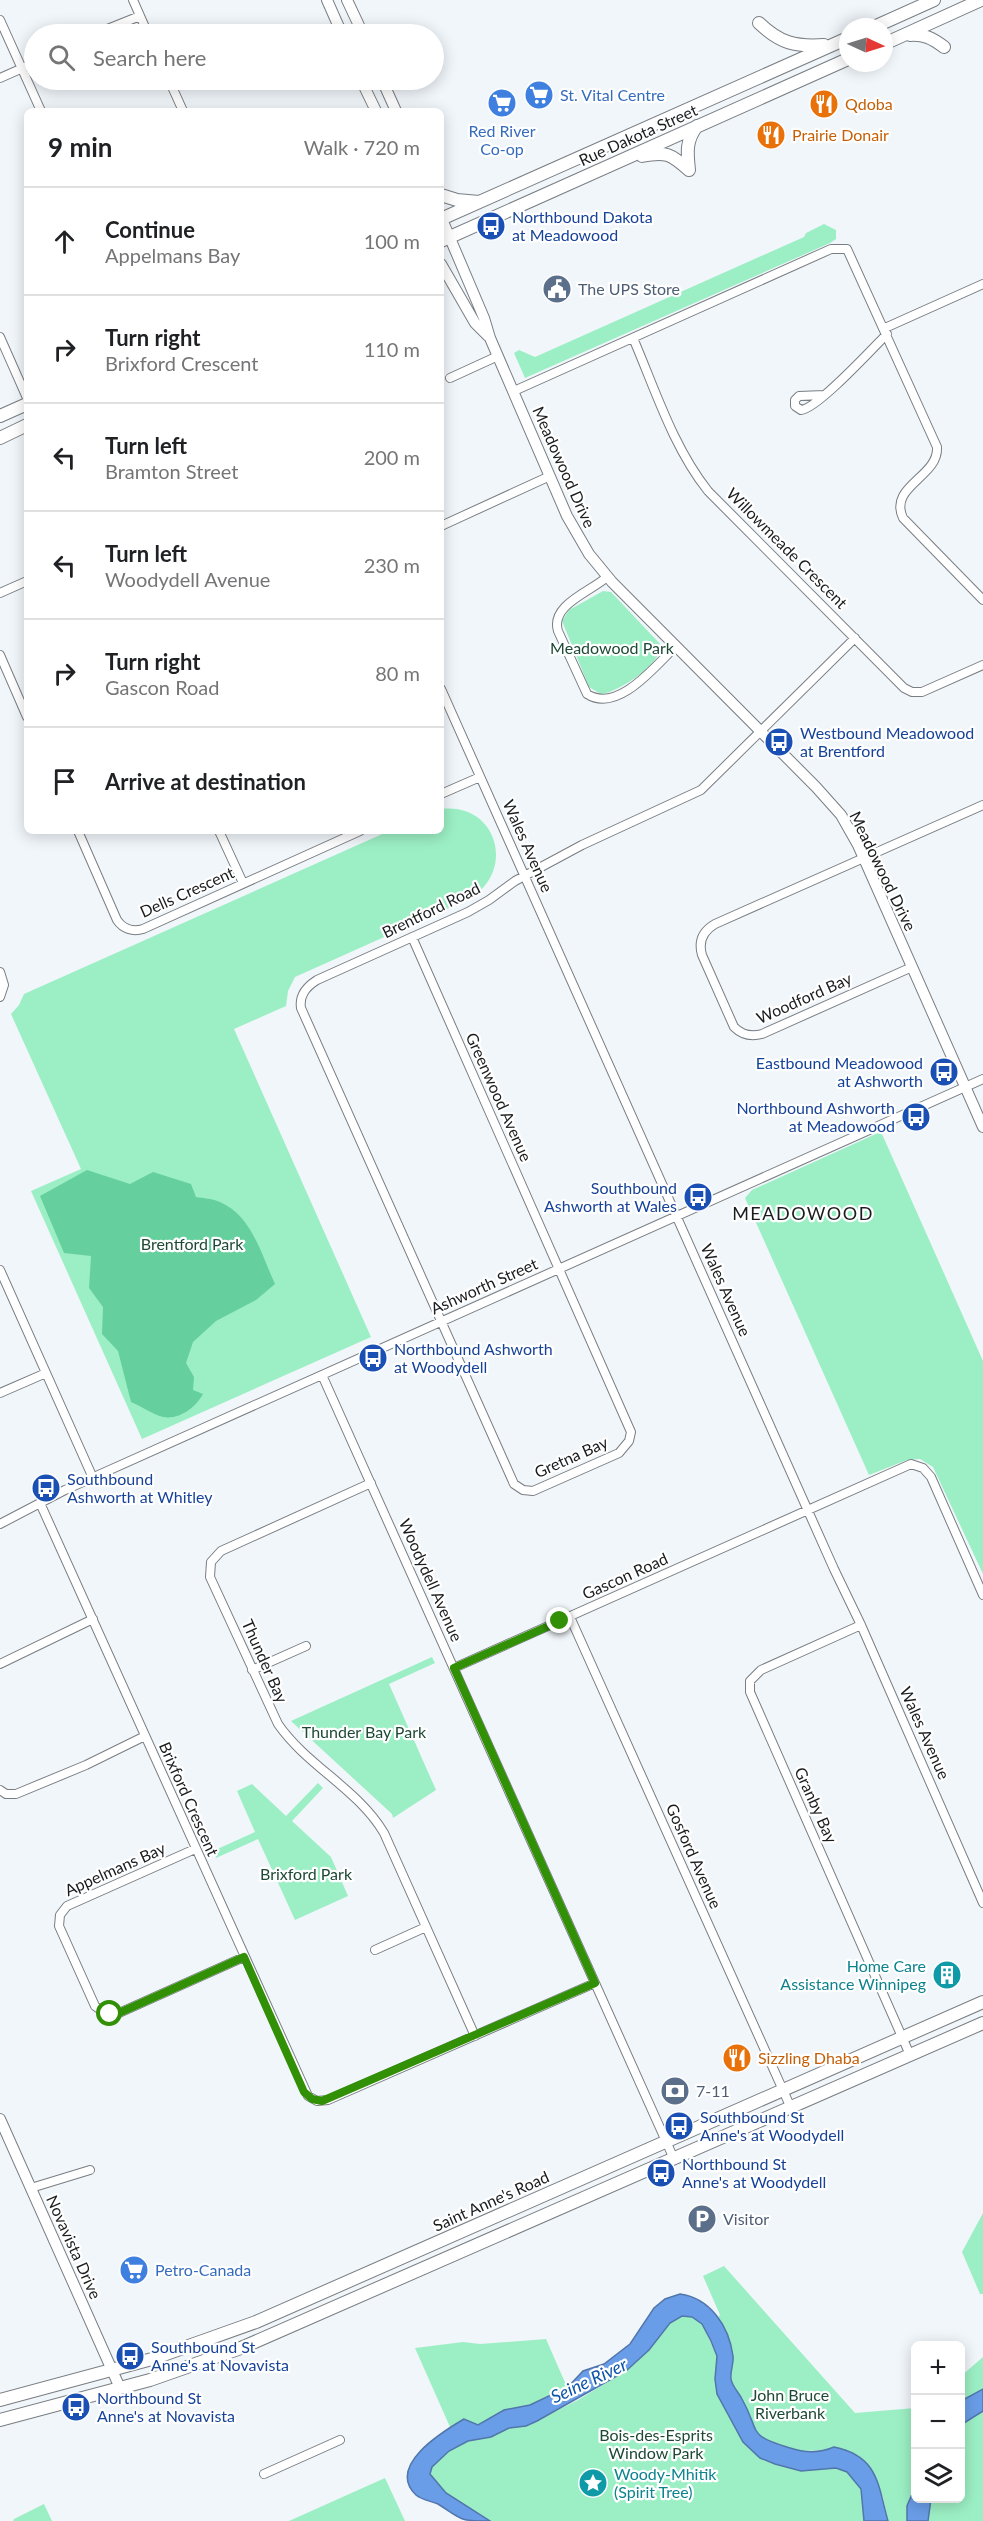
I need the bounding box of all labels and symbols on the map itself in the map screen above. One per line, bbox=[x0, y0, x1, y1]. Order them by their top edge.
north arrow bbox=[839, 18, 893, 72]
supermarket icon: St. Vital Centre bbox=[523, 79, 555, 111]
place label: St. Vital Centre bbox=[560, 85, 665, 104]
supermarket icon: Red River Co-op bbox=[486, 87, 518, 119]
restaurant icon: Qdoba bbox=[808, 88, 840, 120]
place label: Qdoba bbox=[845, 94, 893, 113]
street label: Rue Dakota Street bbox=[576, 100, 700, 169]
restaurant icon: Prairie Donair bbox=[755, 119, 787, 151]
place label: Red River Co-op bbox=[468, 121, 536, 158]
place label: Prairie Donair bbox=[792, 125, 889, 144]
place label: Northbound Dakota at Meadowood bbox=[512, 207, 653, 244]
bus stop icon: Northbound Dakota at Meadowood bbox=[475, 210, 507, 242]
public building icon: The UPS Store bbox=[541, 273, 573, 305]
place label: The UPS Store bbox=[578, 279, 680, 298]
street label: Meadowood Drive bbox=[529, 403, 600, 530]
street label: Willowmeade Crescent bbox=[723, 483, 852, 612]
park label: Meadowood Park bbox=[550, 638, 675, 657]
place label: Westbound Meadowood at Brentford bbox=[800, 723, 974, 760]
bus stop icon: Westbound Meadowood at Brentford bbox=[763, 726, 795, 758]
street label: Wales Avenue bbox=[500, 797, 557, 895]
street label: Meadowood Drive bbox=[846, 808, 921, 934]
street label: Dells Crescent bbox=[137, 862, 237, 921]
street label: Brentford Road bbox=[379, 878, 483, 941]
street label: Woodford Bay bbox=[753, 968, 855, 1027]
street label: Greenwood Avenue bbox=[463, 1029, 536, 1164]
place label: Eastbound Meadowood at Ashworth bbox=[756, 1053, 923, 1090]
bus stop icon: Eastbound Meadowood at Ashworth bbox=[928, 1056, 960, 1088]
place label: Northbound Ashworth at Meadowood bbox=[736, 1098, 895, 1135]
bus stop icon: Northbound Ashworth at Meadowood bbox=[900, 1101, 932, 1133]
place label: Southbound Ashworth at Wales bbox=[544, 1178, 677, 1215]
bus stop icon: Southbound Ashworth at Wales bbox=[682, 1181, 714, 1213]
district label: MEADOWOOD bbox=[732, 1202, 874, 1224]
park label: Brentford Park bbox=[141, 1234, 244, 1253]
street label: Wales Avenue bbox=[698, 1241, 755, 1339]
street label: Ashworth Street bbox=[427, 1253, 540, 1318]
place label: Northbound Ashworth at Woodydell bbox=[394, 1339, 553, 1376]
bus stop icon: Northbound Ashworth at Woodydell bbox=[357, 1342, 389, 1374]
street label: Gretna Bay bbox=[531, 1432, 611, 1481]
place label: Southbound Ashworth at Whitley bbox=[67, 1469, 213, 1506]
bus stop icon: Southbound Ashworth at Whitley bbox=[30, 1472, 62, 1504]
street label: Woodydell Avenue bbox=[396, 1516, 467, 1644]
street label: Gascon Road bbox=[579, 1548, 671, 1603]
route end bbox=[546, 1607, 572, 1633]
street label: Thunder Bay bbox=[239, 1616, 293, 1706]
street label: Wales Avenue bbox=[897, 1684, 954, 1782]
park label: Thunder Bay Park bbox=[302, 1722, 427, 1741]
street label: Brixford Crescent bbox=[156, 1739, 223, 1859]
street label: Granby Bay bbox=[791, 1764, 842, 1846]
street label: Gosford Avenue bbox=[663, 1800, 726, 1911]
street label: Appelmans Bay bbox=[61, 1838, 169, 1899]
park label: Brixford Park bbox=[260, 1864, 353, 1883]
place label: Home Care Assistance Winnipeg bbox=[780, 1956, 926, 1993]
building icon: Home Care Assistance Winnipeg bbox=[931, 1959, 963, 1991]
route start bbox=[96, 2000, 122, 2026]
restaurant icon: Sizzling Dhaba bbox=[721, 2042, 753, 2074]
place label: Sizzling Dhaba bbox=[758, 2048, 860, 2067]
bank icon: 7-11 bbox=[659, 2075, 691, 2107]
place label: 7-11 bbox=[696, 2081, 730, 2100]
place label: Southbound St Anne's at Woodydell bbox=[700, 2107, 844, 2144]
bus stop icon: Southbound St Anne's at Woodydell bbox=[663, 2110, 695, 2142]
place label: Northbound St Anne's at Woodydell bbox=[682, 2154, 826, 2191]
bus stop icon: Northbound St Anne's at Woodydell bbox=[645, 2157, 677, 2189]
street label: Saint Anne's Road bbox=[430, 2166, 552, 2235]
street label: Novavista Drive bbox=[43, 2192, 106, 2302]
parking icon: Visitor bbox=[686, 2203, 718, 2235]
place label: Visitor bbox=[723, 2209, 769, 2228]
supermarket icon: Petro-Canada bbox=[118, 2254, 150, 2286]
place label: Petro-Canada bbox=[155, 2260, 251, 2279]
place label: Southbound St Anne's at Novavista bbox=[151, 2337, 289, 2374]
bus stop icon: Southbound St Anne's at Novavista bbox=[114, 2340, 146, 2372]
water label: Seine River bbox=[547, 2352, 631, 2407]
park label: John Bruce Riverbank bbox=[751, 2385, 829, 2422]
place label: Northbound St Anne's at Novavista bbox=[97, 2388, 235, 2425]
bus stop icon: Northbound St Anne's at Novavista bbox=[60, 2391, 92, 2423]
park label: Bois-des-Esprits Window Park bbox=[599, 2425, 713, 2462]
place label: Woody-Mhitik (Spirit Tree) bbox=[614, 2464, 717, 2501]
place icon: Woody-Mhitik (Spirit Tree) bbox=[577, 2467, 609, 2499]

